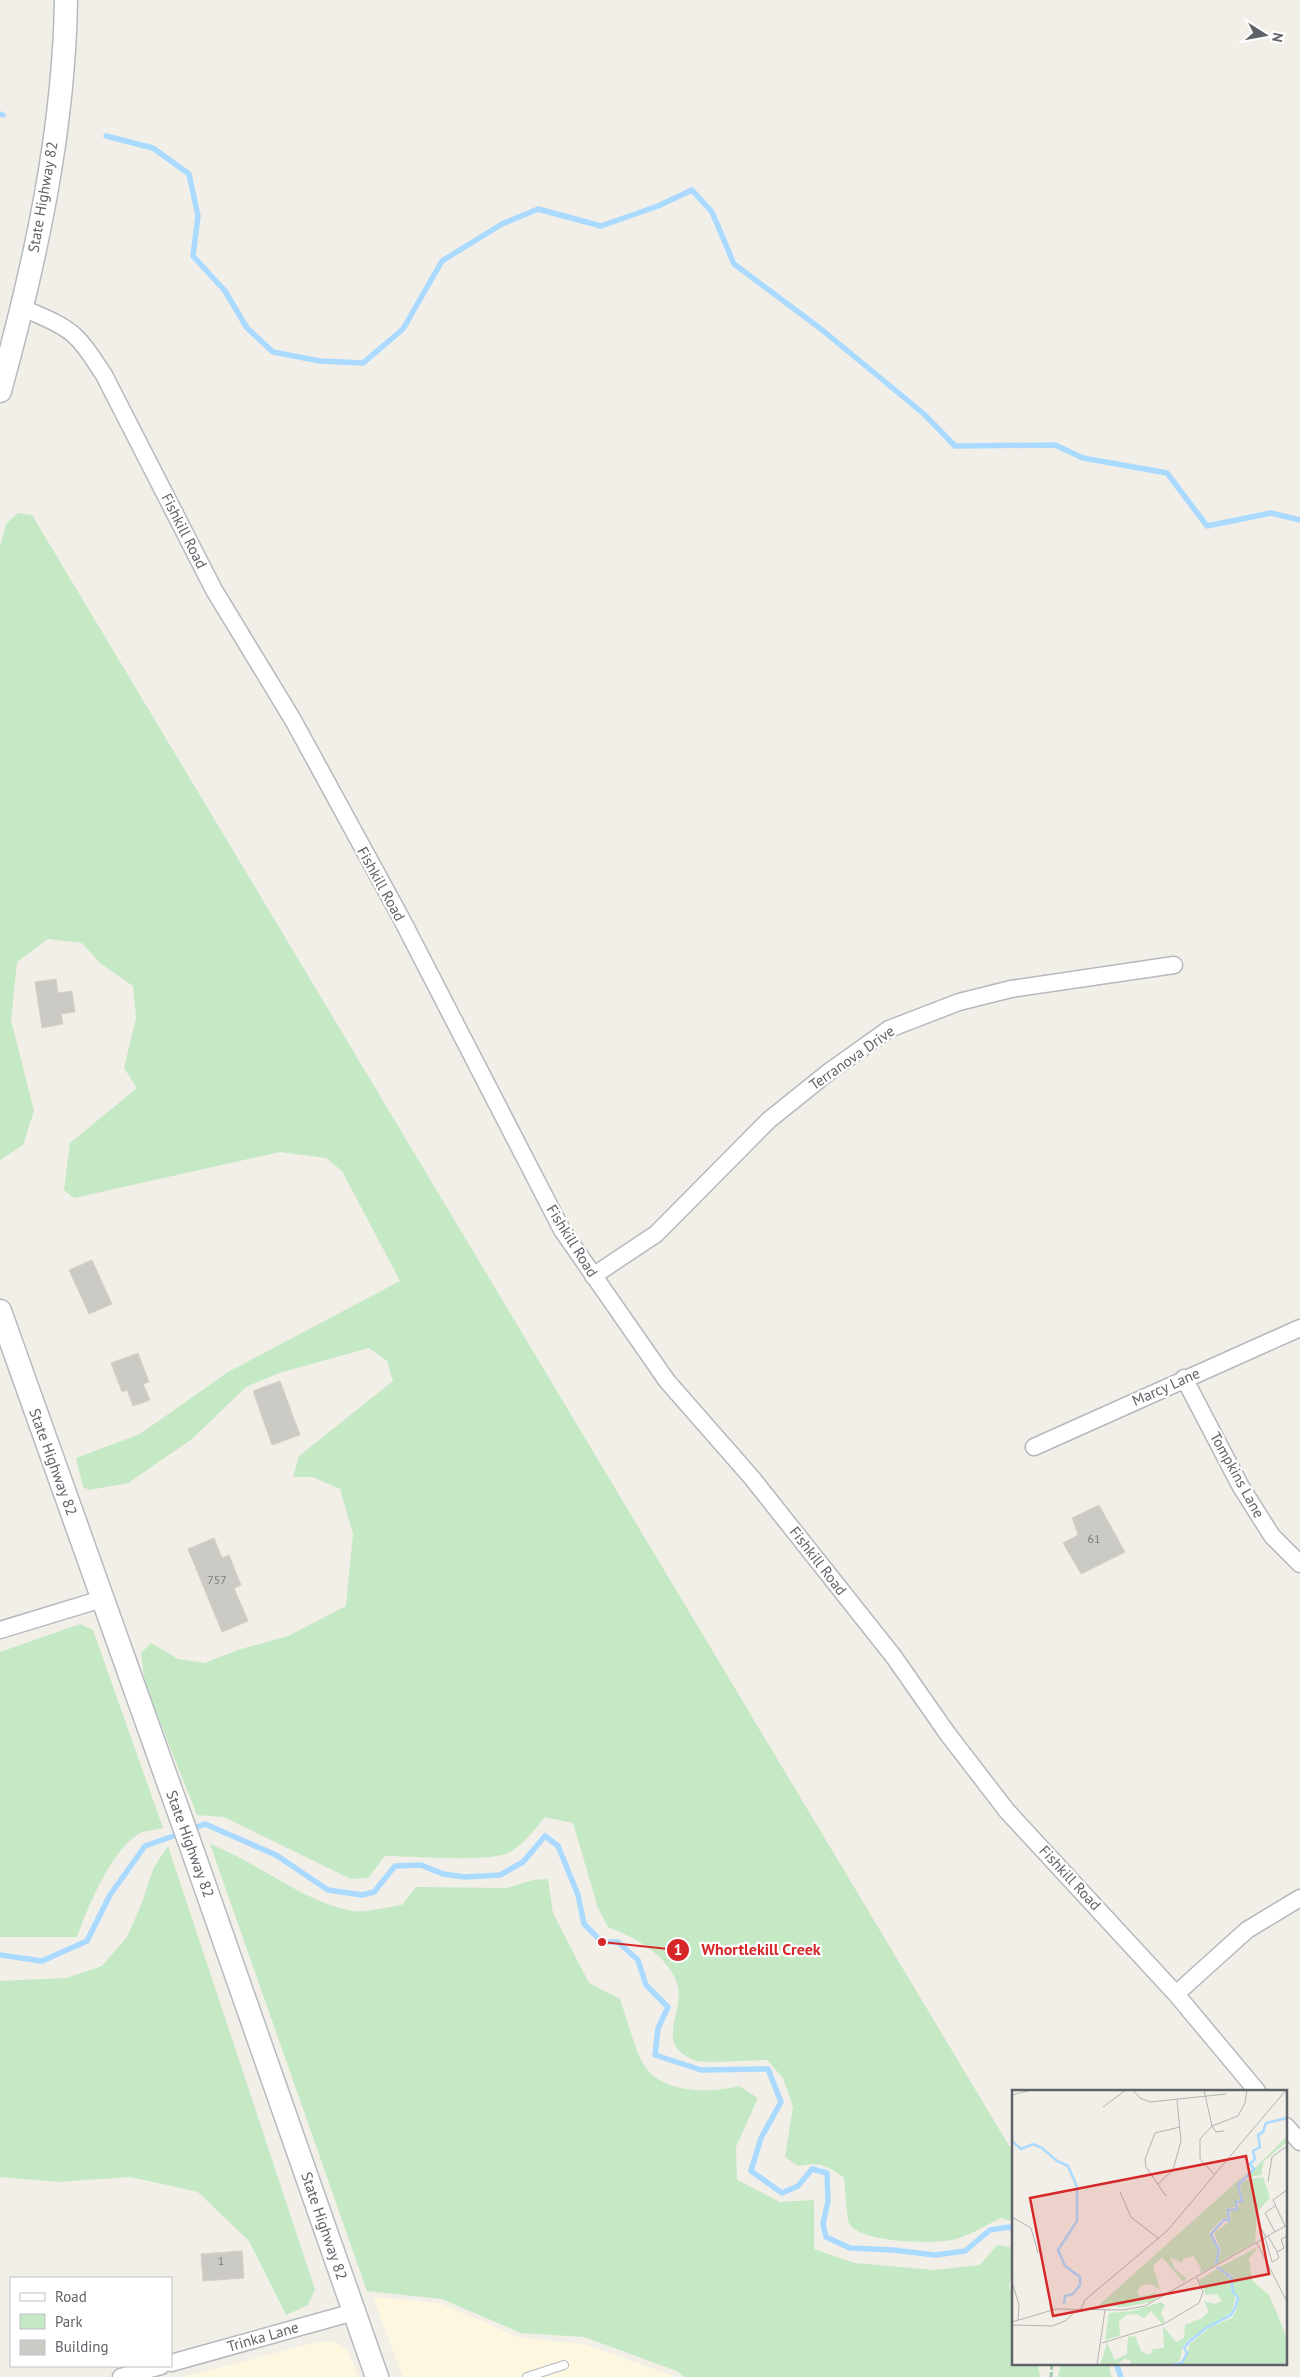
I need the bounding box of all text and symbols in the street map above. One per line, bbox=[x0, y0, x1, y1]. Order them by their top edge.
north arrow bbox=[1240, 10, 1290, 60]
text: N bbox=[1268, 31, 1287, 44]
street label: State Highway 82 bbox=[23, 140, 62, 254]
street label: Fishkill Road bbox=[157, 490, 212, 572]
street label: Fishkill Road bbox=[353, 843, 410, 924]
street label: Terranova Drive bbox=[805, 1021, 898, 1094]
street label: Fishkill Road bbox=[543, 1201, 602, 1281]
street label: Marcy Lane bbox=[1129, 1363, 1203, 1410]
street label: State Highway 82 bbox=[25, 1406, 82, 1518]
street label: Tompkins Lane bbox=[1206, 1429, 1269, 1521]
street label: Fishkill Road bbox=[786, 1523, 851, 1599]
house number: 61 bbox=[1087, 1531, 1101, 1546]
house number: 757 bbox=[207, 1572, 227, 1587]
street label: State Highway 82 bbox=[162, 1788, 219, 1900]
street label: Fishkill Road bbox=[1035, 1841, 1105, 1914]
callout: Whortlekill Creek bbox=[666, 1934, 831, 1965]
text: Whortlekill Creek bbox=[701, 1939, 821, 1959]
text: 1 bbox=[674, 1940, 682, 1959]
inset map bbox=[1012, 2090, 1288, 2364]
street label: State Highway 82 bbox=[297, 2169, 352, 2282]
house number: 1 bbox=[218, 2253, 224, 2268]
legend bbox=[10, 2277, 172, 2367]
text: Road bbox=[55, 2287, 87, 2306]
text: Park bbox=[55, 2312, 83, 2331]
street label: Trinka Lane bbox=[225, 2317, 301, 2356]
text: Building bbox=[55, 2337, 109, 2356]

